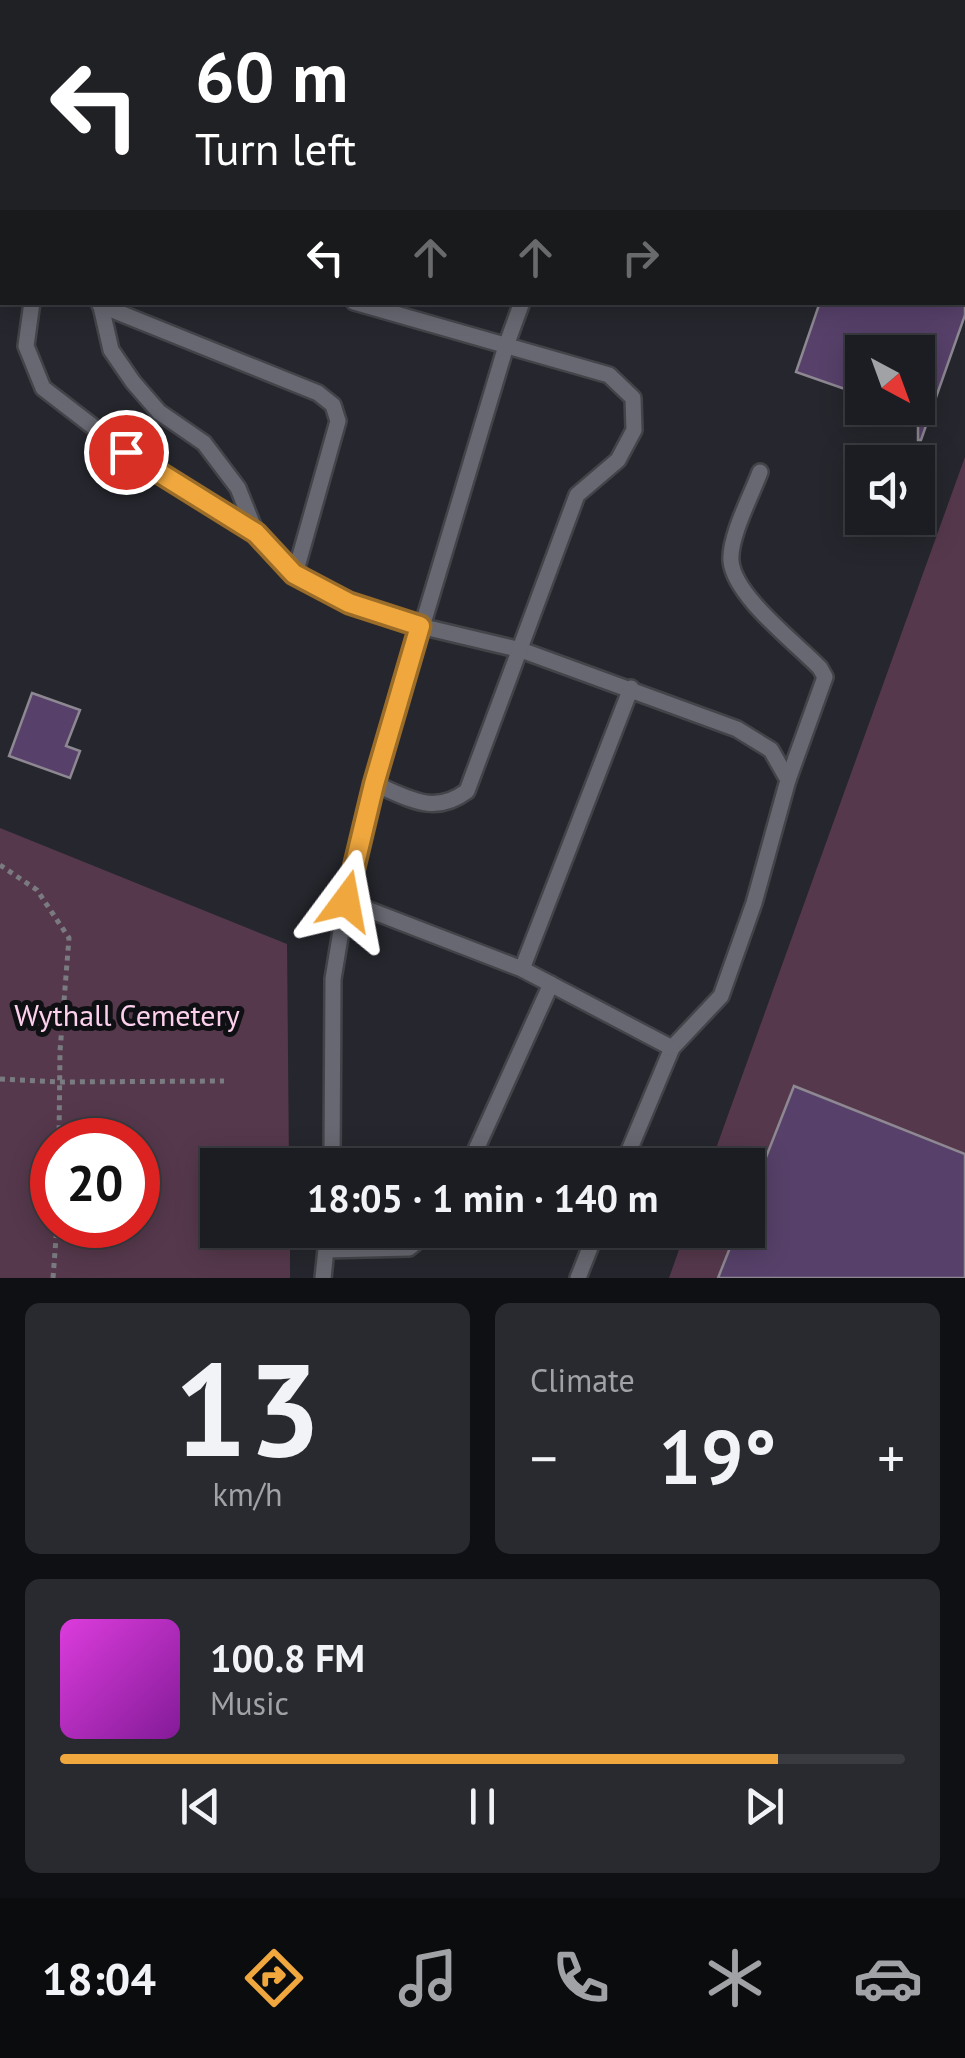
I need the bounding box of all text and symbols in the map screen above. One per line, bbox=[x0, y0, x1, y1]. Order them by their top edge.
text: 60 m bbox=[195, 31, 348, 121]
icon: left bbox=[30, 40, 160, 170]
text: Turn left bbox=[195, 119, 356, 177]
icon: left bbox=[298, 230, 353, 285]
icon: ahead bbox=[403, 230, 458, 285]
icon: ahead bbox=[508, 230, 563, 285]
icon: right bbox=[613, 230, 668, 285]
north arrow bbox=[845, 335, 935, 425]
map controls bbox=[845, 335, 935, 535]
pin bbox=[84, 410, 169, 495]
icon: arrive bbox=[99, 425, 154, 480]
button: sound bbox=[845, 445, 935, 535]
position arrow bbox=[294, 849, 398, 953]
park label: Wythall Cemetery bbox=[14, 995, 240, 1034]
speed limit sign: 20 bbox=[30, 1118, 160, 1248]
text: 18:05 · 1 min · 140 m bbox=[307, 1173, 658, 1222]
text: 13 bbox=[174, 1324, 321, 1492]
text: Climate bbox=[530, 1359, 635, 1401]
text: 19° bbox=[659, 1408, 776, 1505]
text: − bbox=[530, 1422, 558, 1493]
text: + bbox=[877, 1422, 905, 1493]
text: km/h bbox=[212, 1473, 283, 1515]
text: 100.8 FM bbox=[210, 1633, 365, 1682]
text: Music bbox=[210, 1682, 289, 1724]
icon: previous bbox=[173, 1779, 228, 1834]
icon: pause bbox=[455, 1779, 510, 1834]
icon: next bbox=[737, 1779, 792, 1834]
icon: directions bbox=[239, 1943, 309, 2013]
icon: music bbox=[393, 1943, 463, 2013]
icon: phone bbox=[546, 1943, 616, 2013]
icon: climate bbox=[700, 1943, 770, 2013]
icon: car bbox=[853, 1943, 923, 2013]
text: 18:04 bbox=[42, 1949, 156, 2007]

